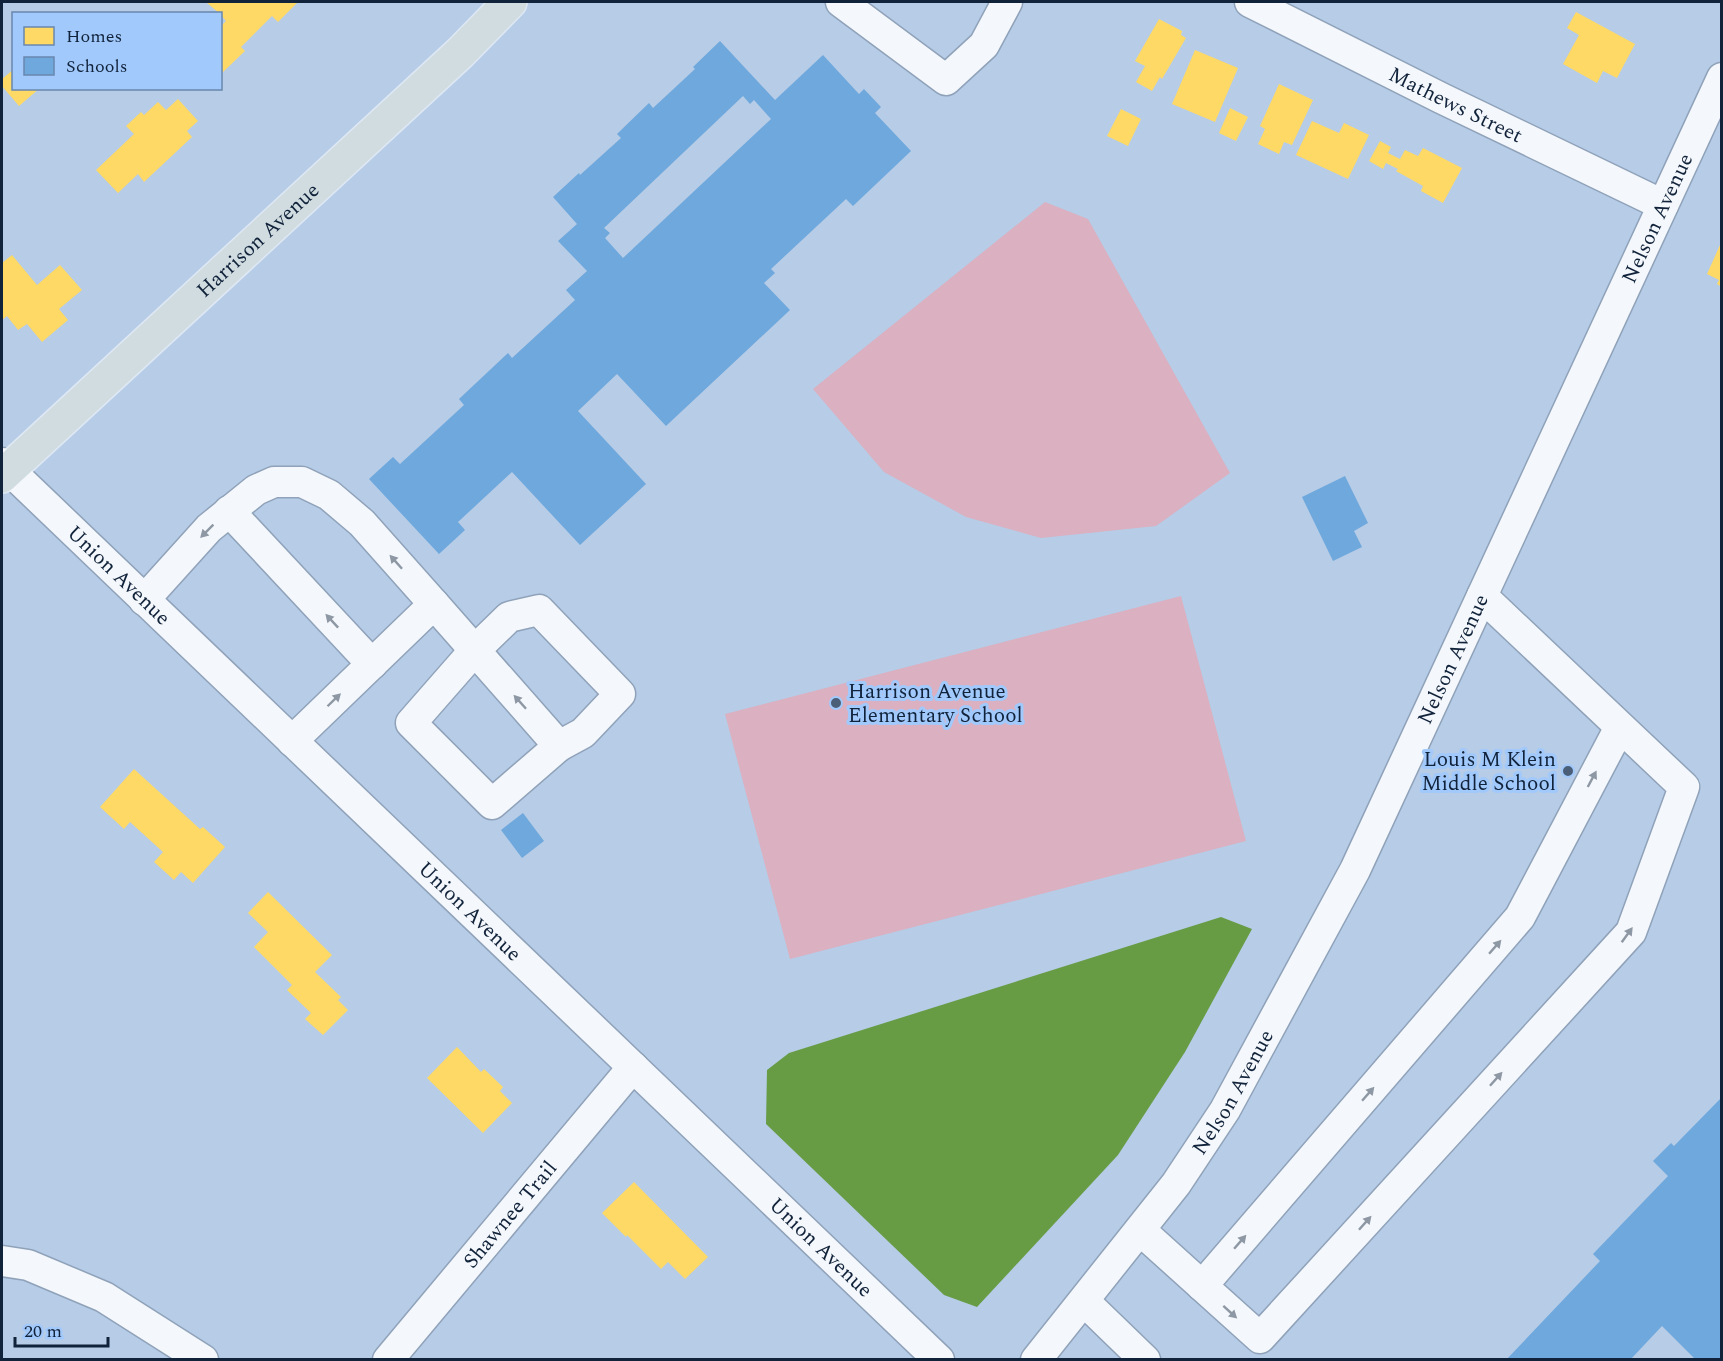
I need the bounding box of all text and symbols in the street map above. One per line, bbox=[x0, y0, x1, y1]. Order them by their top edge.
legend bbox=[12, 12, 222, 90]
text: Homes bbox=[66, 23, 122, 50]
text: Schools bbox=[66, 53, 128, 80]
street label: Mathews Street bbox=[1383, 59, 1528, 152]
street label: Nelson Avenue bbox=[1614, 148, 1702, 289]
street label: Harrison Avenue bbox=[189, 175, 327, 306]
street label: Union Avenue bbox=[59, 518, 178, 633]
one-way arrow bbox=[199, 524, 214, 538]
one-way arrow bbox=[390, 554, 403, 570]
street label: Nelson Avenue bbox=[1410, 589, 1498, 730]
one-way arrow bbox=[326, 614, 339, 629]
place label: Harrison Avenue Elementary School bbox=[848, 676, 1023, 732]
one-way arrow bbox=[327, 693, 342, 707]
one-way arrow bbox=[514, 695, 527, 710]
marker: Harrison Avenue Elementary School bbox=[829, 696, 843, 710]
place label: Louis M Klein Middle School bbox=[1421, 744, 1556, 800]
marker: Louis M Klein Middle School bbox=[1561, 764, 1575, 778]
one-way arrow bbox=[1588, 770, 1597, 787]
street label: Union Avenue bbox=[410, 854, 529, 970]
one-way arrow bbox=[1621, 927, 1633, 943]
one-way arrow bbox=[1488, 939, 1502, 954]
street label: Nelson Avenue bbox=[1184, 1024, 1283, 1162]
one-way arrow bbox=[1489, 1072, 1503, 1087]
one-way arrow bbox=[1361, 1086, 1374, 1102]
street label: Shawnee Trail bbox=[456, 1154, 565, 1276]
street label: Union Avenue bbox=[761, 1190, 880, 1306]
one-way arrow bbox=[1357, 1217, 1371, 1231]
one-way arrow bbox=[1233, 1235, 1246, 1250]
one-way arrow bbox=[1223, 1305, 1238, 1319]
scale bar bbox=[15, 1310, 108, 1348]
text: 20 m bbox=[24, 1318, 62, 1345]

